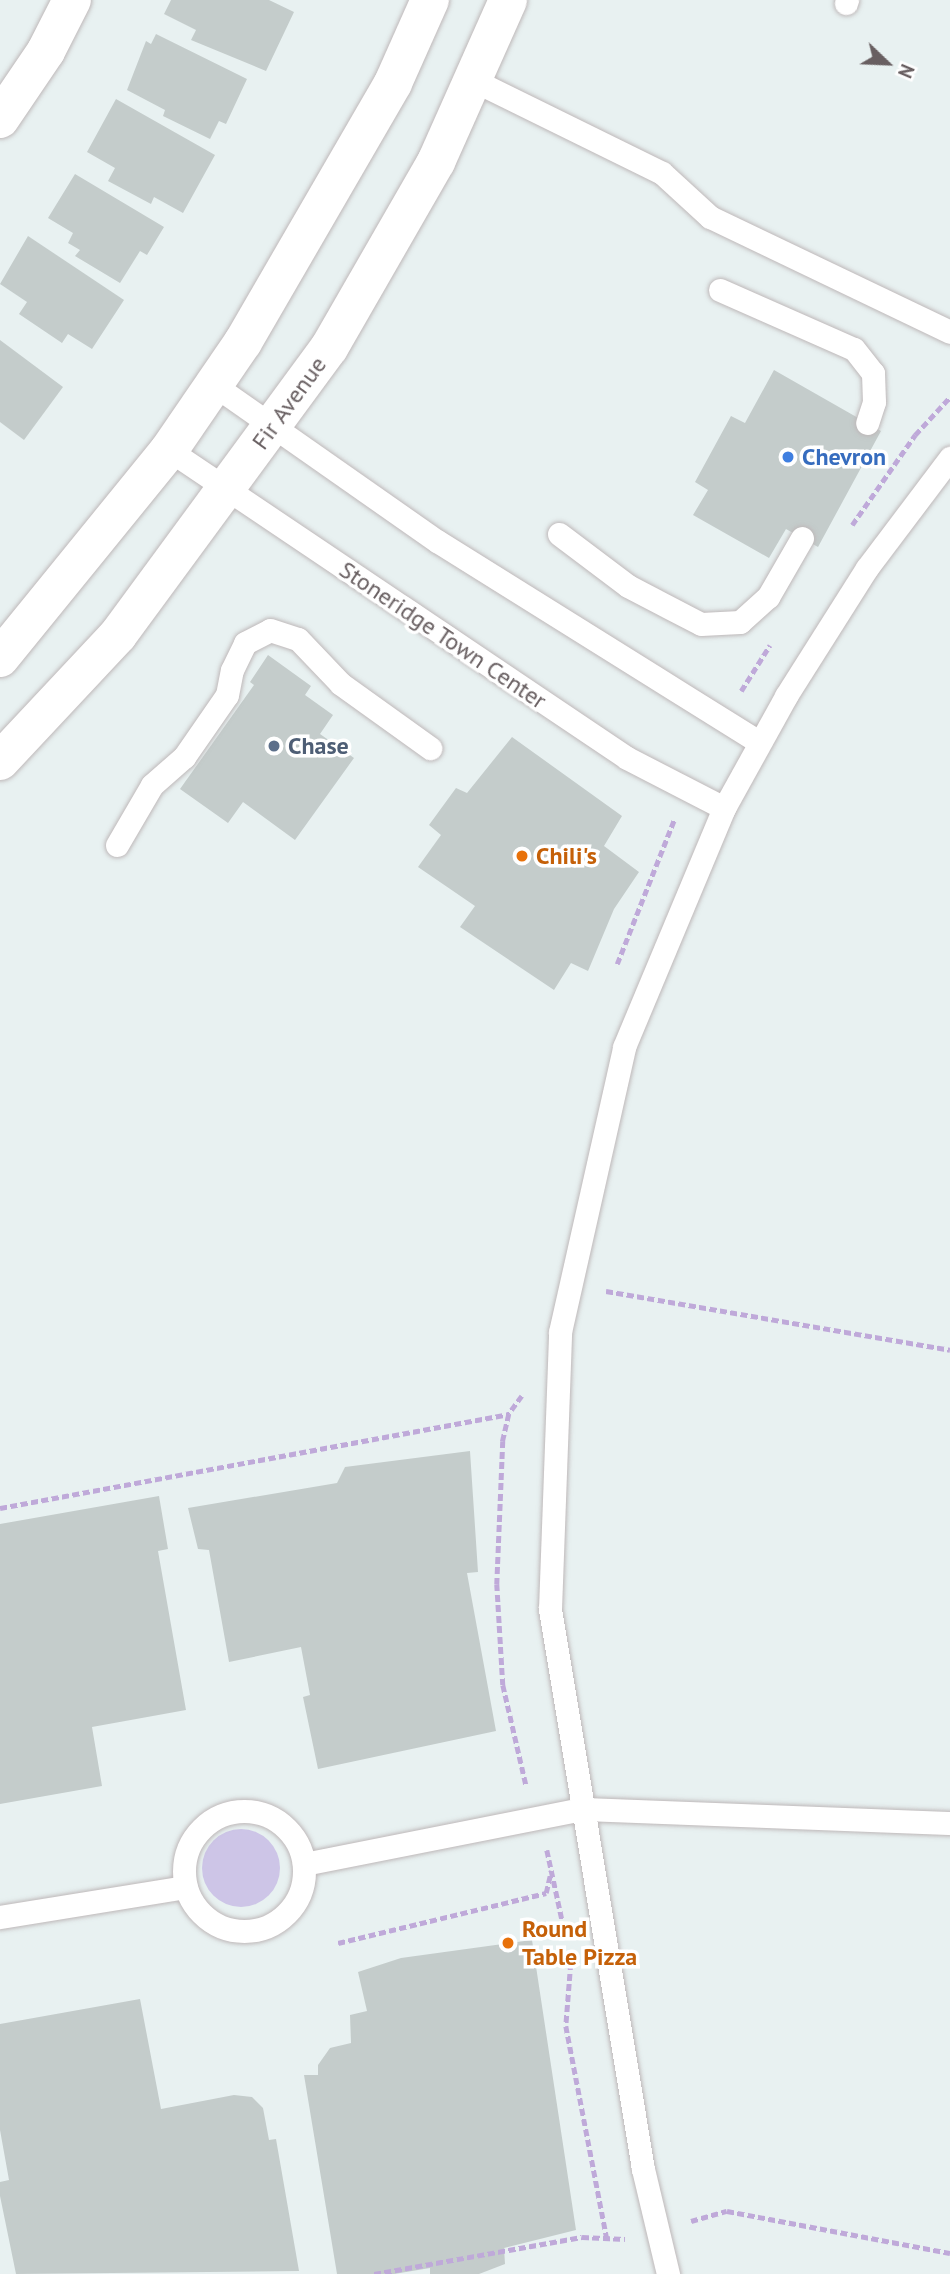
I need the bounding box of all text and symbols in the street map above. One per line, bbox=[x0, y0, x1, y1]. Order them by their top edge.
north arrow bbox=[852, 28, 922, 98]
text: N bbox=[893, 61, 920, 82]
street label: Fir Avenue bbox=[246, 351, 332, 455]
place label: Chevron bbox=[802, 443, 886, 471]
marker: Chevron bbox=[780, 449, 796, 465]
street label: Stoneridge Town Center bbox=[334, 555, 552, 715]
place label: Chase bbox=[288, 732, 349, 760]
marker: Chase bbox=[266, 738, 282, 754]
place label: Chili's bbox=[536, 842, 597, 870]
marker: Chili's bbox=[514, 848, 530, 864]
place label: Round Table Pizza bbox=[522, 1915, 637, 1971]
marker: Round Table Pizza bbox=[500, 1935, 516, 1951]

